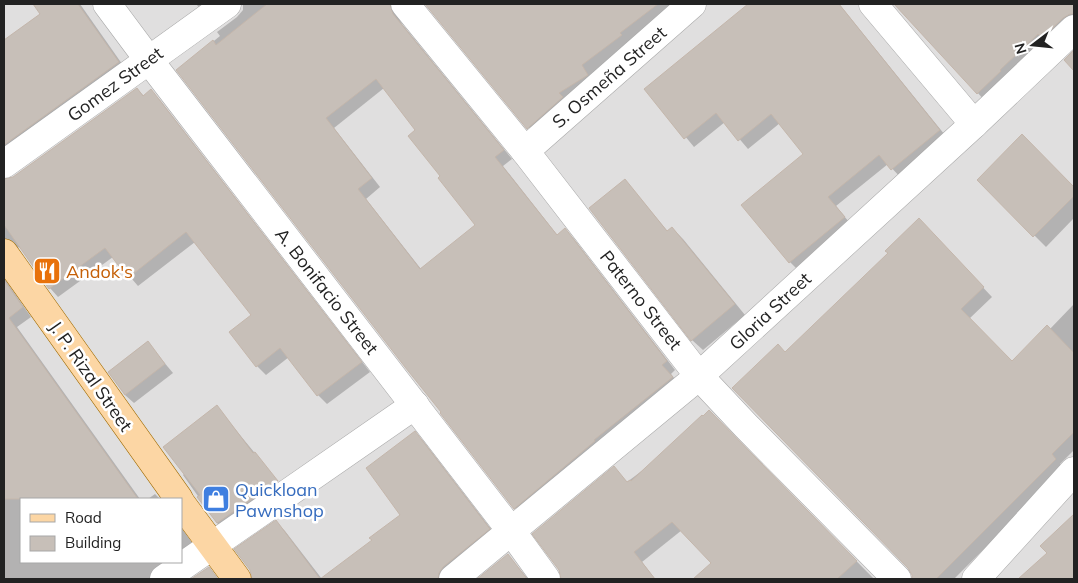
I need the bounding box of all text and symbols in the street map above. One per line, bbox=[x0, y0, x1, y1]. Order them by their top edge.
north arrow bbox=[1008, 20, 1058, 70]
street label: S. Osmeña Street bbox=[547, 21, 671, 133]
text: N bbox=[1010, 41, 1031, 56]
street label: Gomez Street bbox=[63, 42, 167, 126]
street label: A. Bonifacio Street bbox=[270, 223, 384, 359]
street label: Paterno Street bbox=[595, 246, 687, 354]
restaurant icon: Andok's bbox=[32, 256, 62, 286]
place label: Andok's bbox=[66, 260, 133, 283]
street label: Gloria Street bbox=[724, 267, 816, 355]
street label: J. P. Rizal Street bbox=[44, 316, 138, 436]
place label: Quickloan Pawnshop bbox=[235, 478, 324, 522]
shop icon: Quickloan Pawnshop bbox=[201, 484, 231, 514]
legend bbox=[20, 498, 182, 563]
text: Road bbox=[65, 508, 102, 527]
text: Building bbox=[65, 533, 121, 552]

